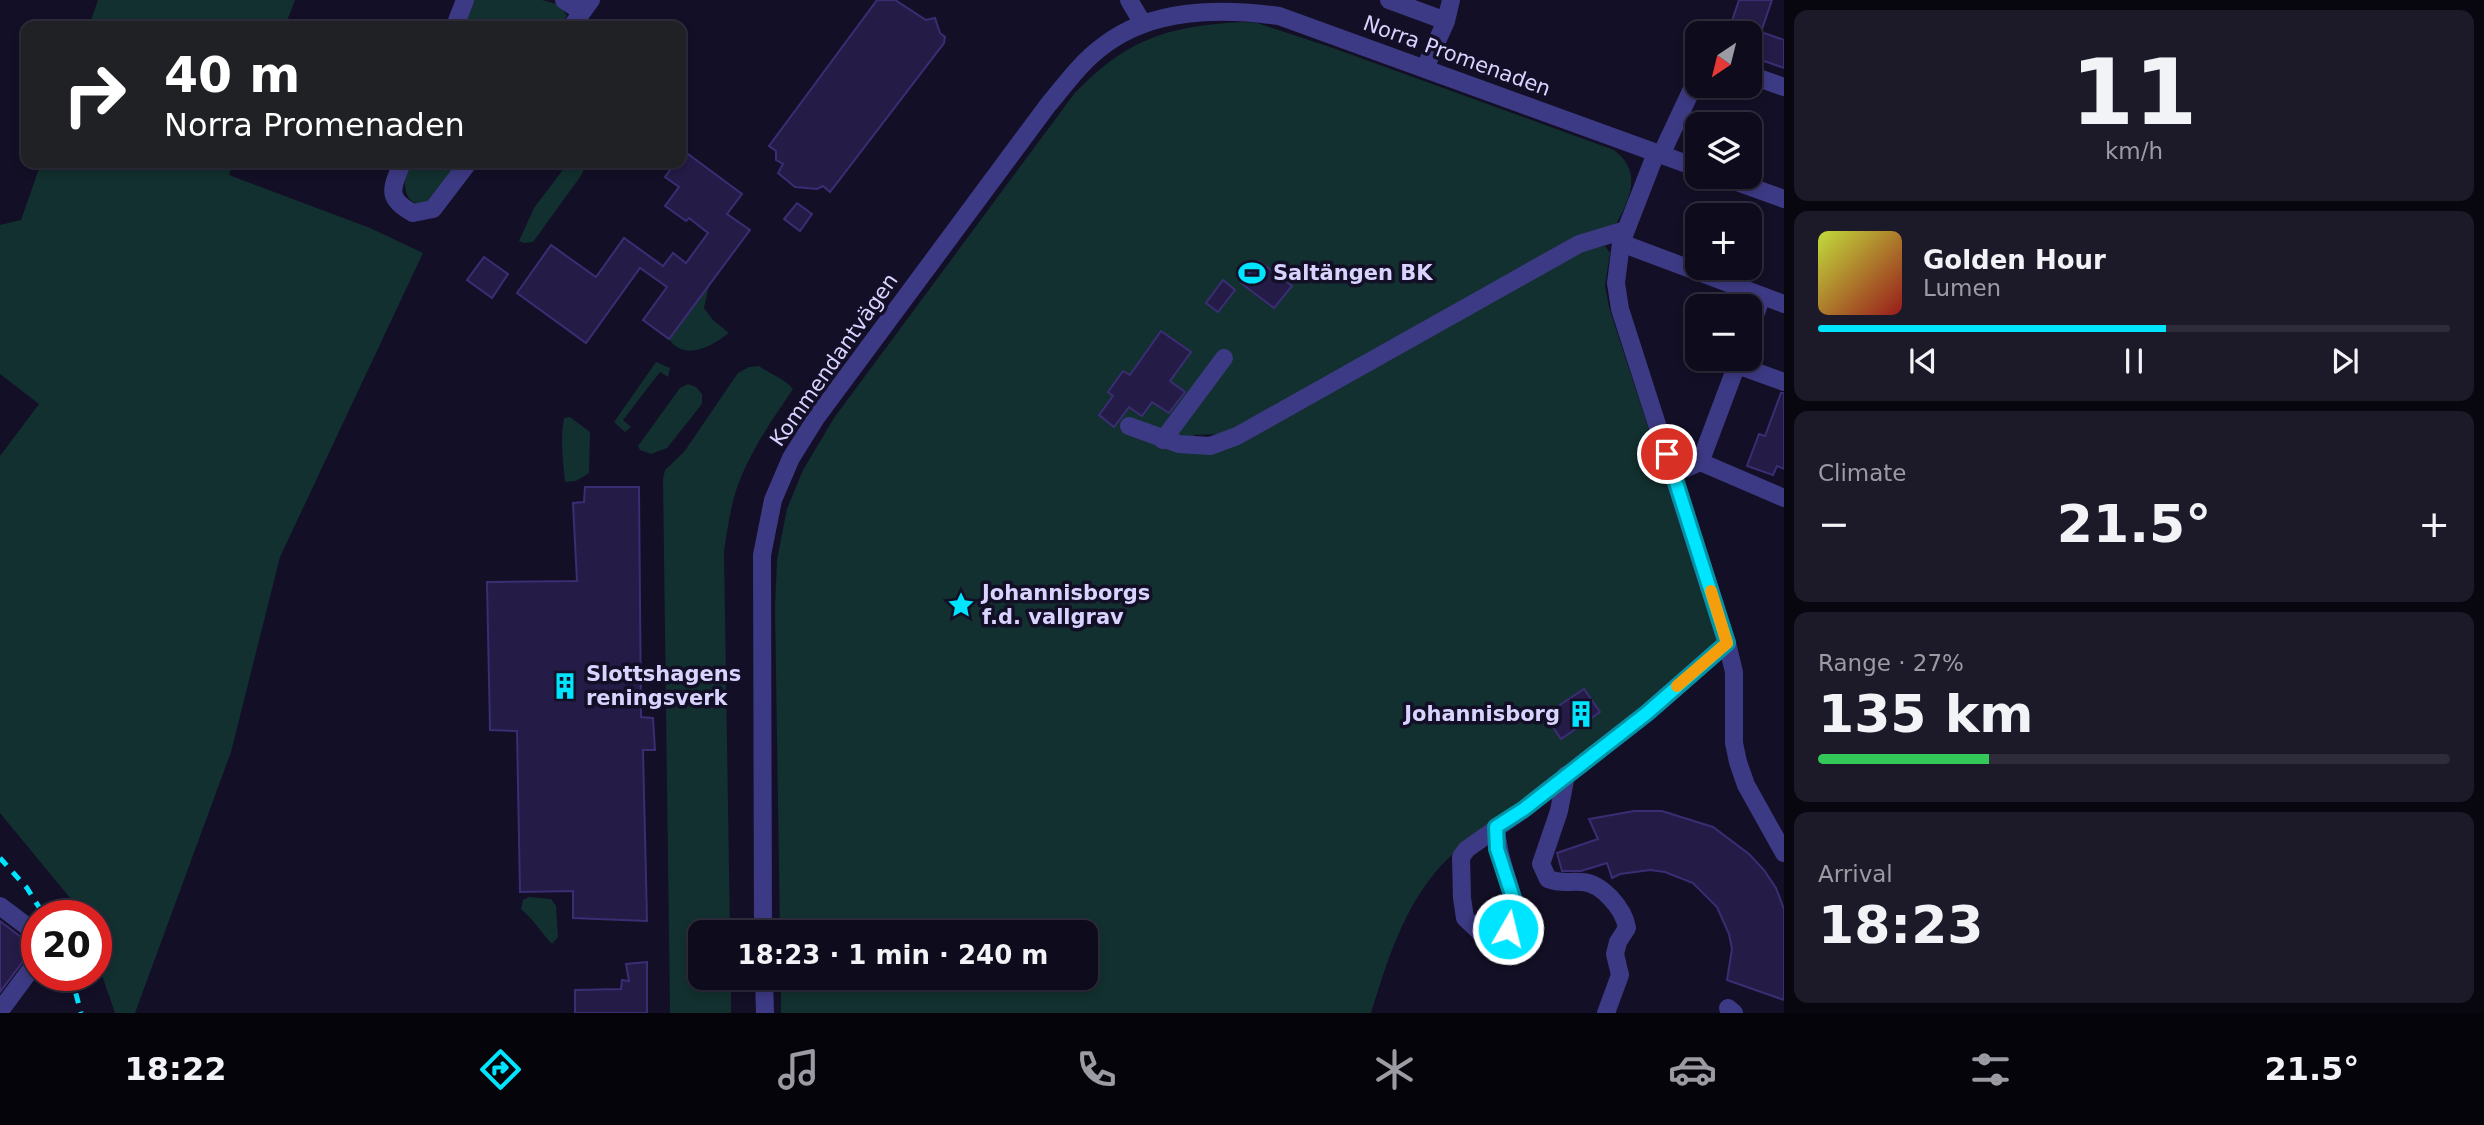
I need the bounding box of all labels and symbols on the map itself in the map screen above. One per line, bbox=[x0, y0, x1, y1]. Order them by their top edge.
street label: Norra Promenaden bbox=[1360, 11, 1554, 101]
north arrow bbox=[1685, 21, 1762, 98]
sports icon: Saltängen BK bbox=[1237, 258, 1267, 288]
place label: Saltängen BK bbox=[1273, 261, 1433, 285]
street label: Kommendantvägen bbox=[765, 269, 903, 451]
pin bbox=[1637, 424, 1697, 484]
place label: Johannisborgs f.d. vallgrav bbox=[980, 581, 1150, 629]
place icon: Johannisborgs f.d. vallgrav bbox=[946, 590, 976, 620]
place label: Slottshagens reningsverk bbox=[586, 662, 741, 710]
building icon: Slottshagens reningsverk bbox=[550, 671, 580, 701]
building icon: Johannisborg bbox=[1566, 699, 1596, 729]
place label: Johannisborg bbox=[1402, 702, 1560, 726]
position arrow bbox=[1471, 892, 1545, 966]
speed limit sign: 20 bbox=[21, 900, 112, 991]

